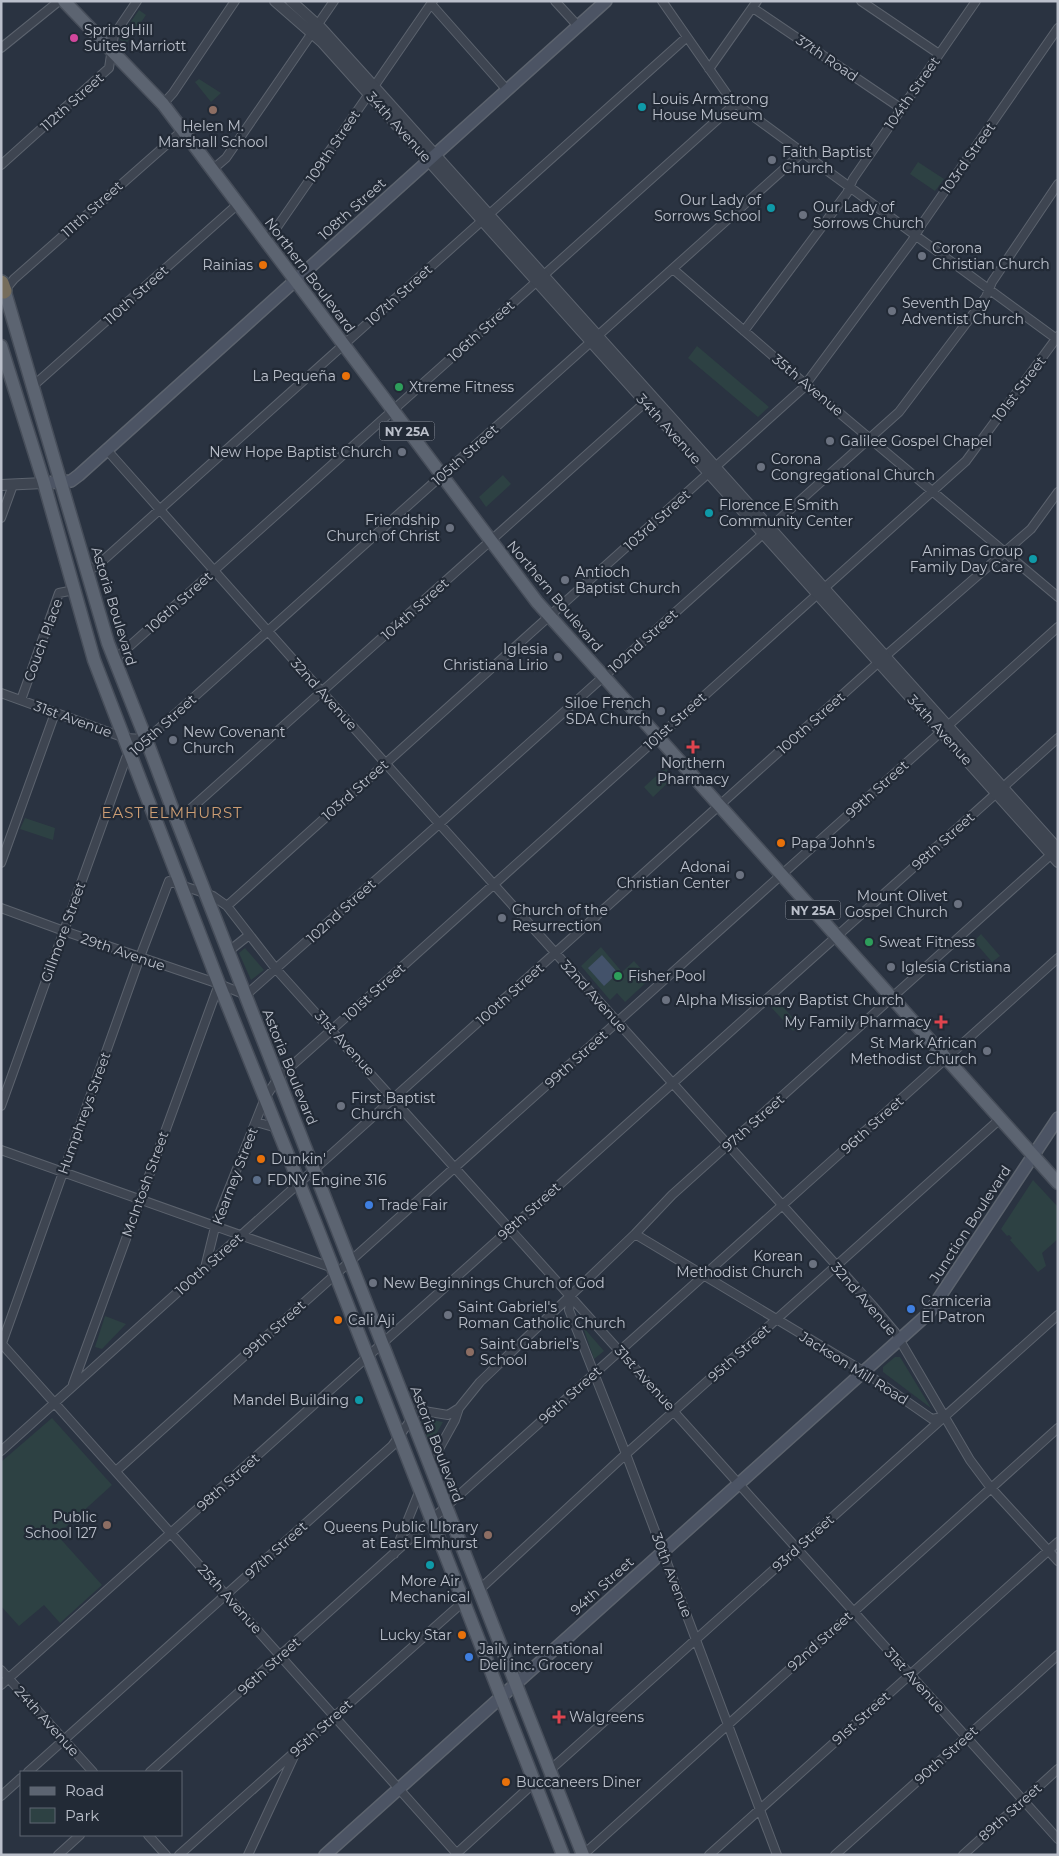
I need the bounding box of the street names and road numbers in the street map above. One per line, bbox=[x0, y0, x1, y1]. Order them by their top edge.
street label: 37th Road bbox=[792, 31, 862, 85]
street label: 104th Street bbox=[880, 53, 944, 133]
street label: 112th Street bbox=[37, 69, 108, 135]
street label: 34th Avenue bbox=[363, 88, 435, 166]
street label: 109th Street bbox=[302, 106, 364, 186]
street label: 103rd Street bbox=[937, 119, 999, 197]
street label: 108th Street bbox=[315, 174, 390, 244]
street label: 111th Street bbox=[58, 177, 127, 241]
street label: Northern Boulevard bbox=[261, 214, 359, 336]
street label: 107th Street bbox=[362, 260, 436, 330]
street label: 110th Street bbox=[100, 261, 172, 329]
street label: 106th Street bbox=[444, 296, 518, 366]
street label: 35th Avenue bbox=[769, 350, 847, 420]
street label: 101st Street bbox=[988, 352, 1050, 426]
street label: 34th Avenue bbox=[633, 390, 705, 468]
street label: 105th Street bbox=[428, 420, 502, 490]
road number: NY 25A bbox=[380, 422, 434, 441]
street label: 103rd Street bbox=[620, 485, 694, 554]
street label: Northern Boulevard bbox=[503, 537, 607, 655]
street label: Astoria Boulevard bbox=[87, 544, 141, 668]
street label: 106th Street bbox=[142, 567, 216, 637]
street label: 104th Street bbox=[377, 574, 453, 644]
street label: Couch Place bbox=[20, 596, 66, 684]
street label: 102nd Street bbox=[605, 605, 682, 677]
street label: 32nd Avenue bbox=[287, 654, 361, 734]
street label: 101st Street bbox=[640, 688, 710, 754]
street label: 100th Street bbox=[773, 688, 849, 758]
street label: 105th Street bbox=[126, 690, 200, 760]
street label: 34th Avenue bbox=[904, 691, 976, 769]
street label: 31st Avenue bbox=[31, 697, 115, 741]
street label: 103rd Street bbox=[318, 755, 392, 824]
street label: 99th Street bbox=[842, 756, 912, 822]
street label: 98th Street bbox=[908, 808, 978, 874]
street label: 102nd Street bbox=[303, 875, 380, 947]
street label: Gillmore Street bbox=[36, 879, 90, 985]
road number: NY 25A bbox=[786, 900, 840, 920]
street label: 29th Avenue bbox=[78, 929, 168, 975]
street label: 32nd Avenue bbox=[557, 956, 631, 1036]
street label: 101st Street bbox=[339, 959, 409, 1025]
street label: 100th Street bbox=[472, 959, 548, 1029]
street label: Astoria Boulevard bbox=[259, 1006, 321, 1128]
street label: 31st Avenue bbox=[311, 1007, 379, 1079]
street label: 99th Street bbox=[541, 1026, 611, 1092]
street label: Humphreys Street bbox=[54, 1049, 115, 1177]
street label: 97th Street bbox=[718, 1090, 788, 1156]
street label: 96th Street bbox=[837, 1092, 907, 1158]
street label: Kearney Street bbox=[208, 1124, 262, 1227]
street label: McIntosh Street bbox=[117, 1128, 173, 1239]
street label: Junction Boulevard bbox=[925, 1162, 1015, 1287]
street label: 98th Street bbox=[494, 1178, 564, 1244]
street label: 100th Street bbox=[171, 1229, 247, 1299]
street label: 32nd Avenue bbox=[827, 1259, 901, 1339]
street label: 99th Street bbox=[239, 1296, 309, 1362]
street label: 95th Street bbox=[704, 1320, 774, 1386]
street label: Jackson Mill Road bbox=[795, 1327, 912, 1409]
street label: 31st Avenue bbox=[611, 1342, 679, 1414]
street label: 96th Street bbox=[535, 1362, 605, 1428]
street label: Astoria Boulevard bbox=[406, 1383, 468, 1505]
street label: 98th Street bbox=[193, 1449, 263, 1515]
street label: 93rd Street bbox=[768, 1510, 838, 1576]
street label: 97th Street bbox=[241, 1517, 311, 1583]
street label: 30th Avenue bbox=[648, 1530, 696, 1620]
street label: 94th Street bbox=[567, 1553, 638, 1619]
street label: 25th Avenue bbox=[194, 1560, 266, 1638]
street label: 92nd Street bbox=[784, 1607, 857, 1675]
street label: 96th Street bbox=[234, 1633, 304, 1699]
street label: 31st Avenue bbox=[881, 1644, 949, 1716]
street label: 24th Avenue bbox=[11, 1682, 83, 1760]
street label: 91st Street bbox=[828, 1687, 894, 1749]
street label: 95th Street bbox=[286, 1695, 356, 1761]
street label: 90th Street bbox=[911, 1722, 982, 1788]
street label: 89th Street bbox=[975, 1779, 1046, 1845]

